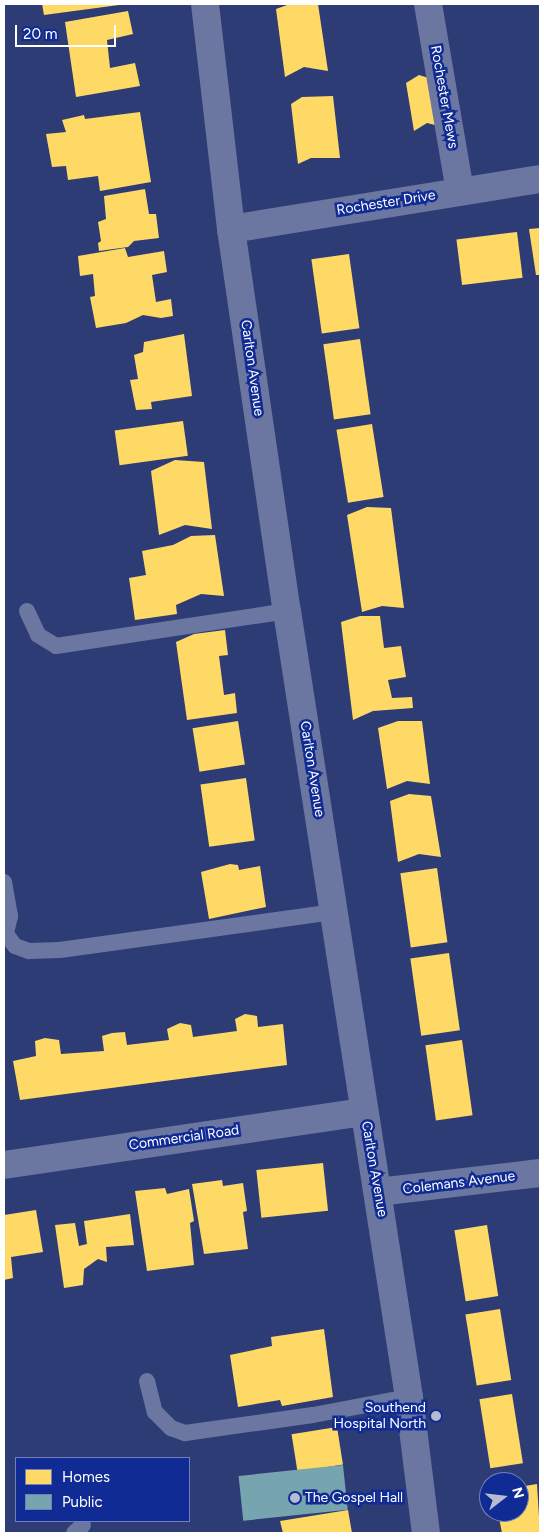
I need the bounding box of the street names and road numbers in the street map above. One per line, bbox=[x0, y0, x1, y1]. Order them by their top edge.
street label: Rochester Mews bbox=[427, 44, 461, 150]
street label: Rochester Drive bbox=[335, 187, 437, 219]
street label: Carlton Avenue bbox=[237, 319, 267, 417]
street label: Carlton Avenue bbox=[296, 720, 328, 818]
street label: Carlton Avenue bbox=[357, 1120, 391, 1218]
street label: Commercial Road bbox=[128, 1122, 240, 1154]
street label: Colemans Avenue bbox=[402, 1168, 516, 1198]

